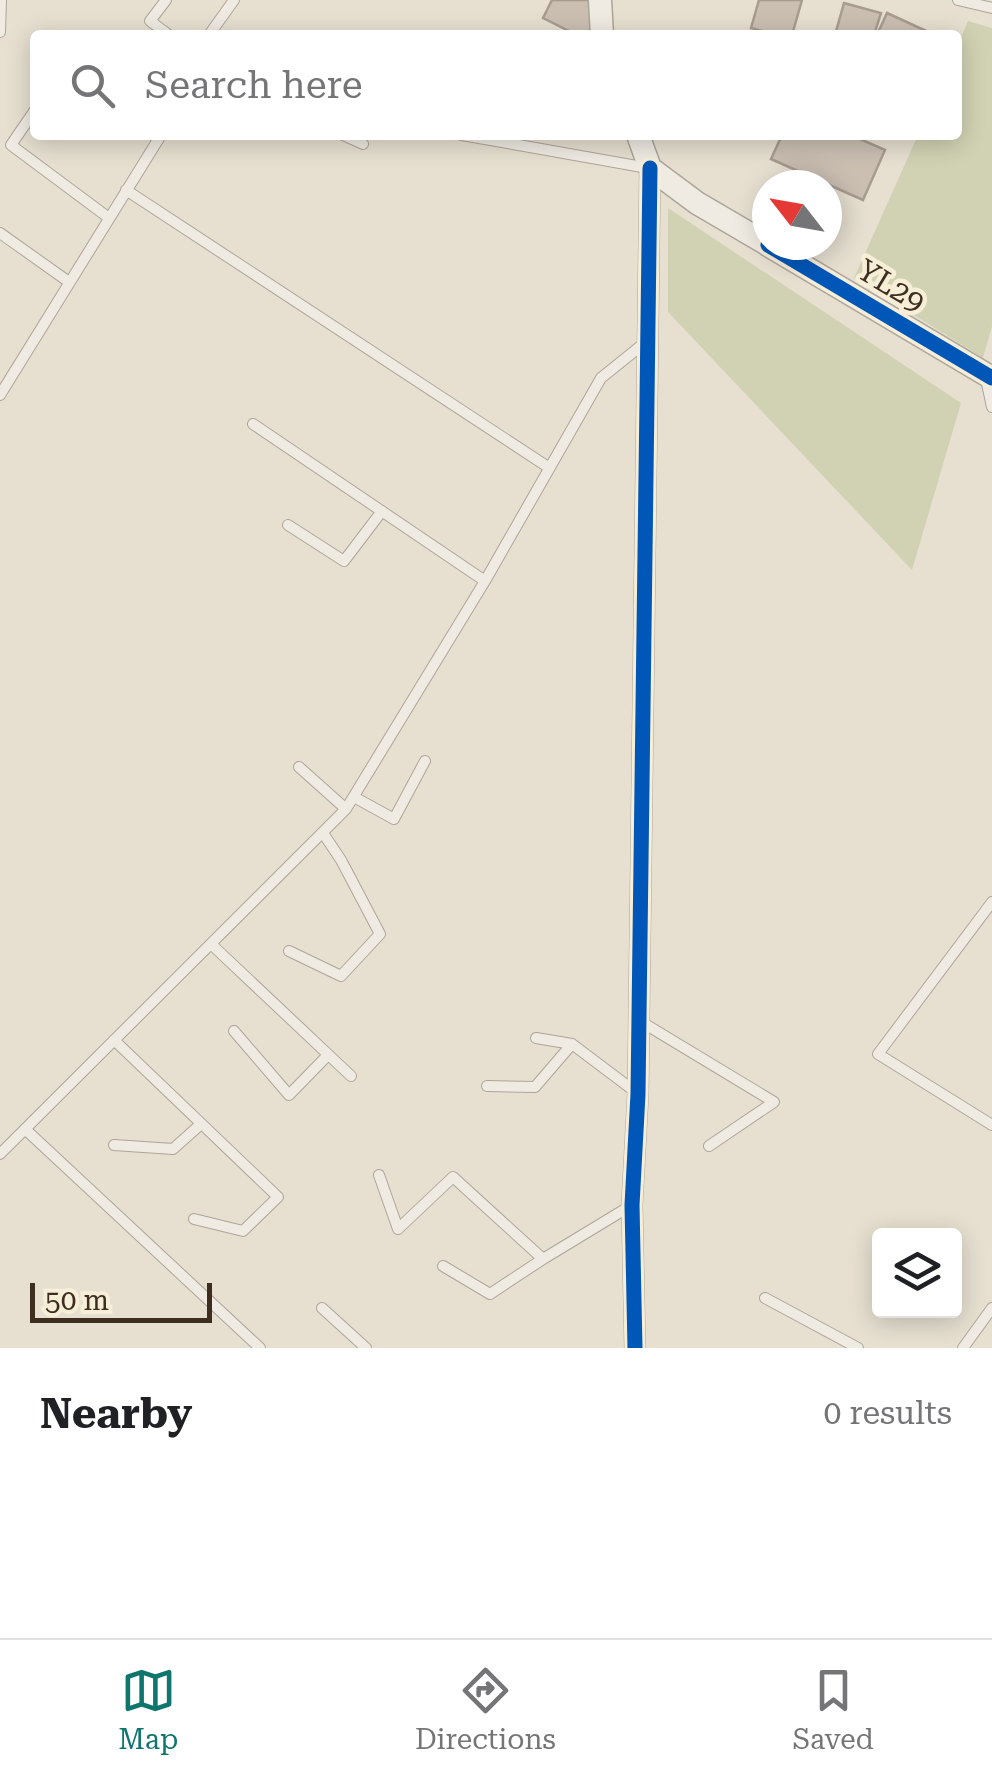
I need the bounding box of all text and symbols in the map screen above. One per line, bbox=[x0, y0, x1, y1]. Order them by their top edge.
search box bbox=[30, 30, 962, 140]
icon: search bbox=[65, 58, 120, 113]
text: Search here bbox=[145, 63, 363, 107]
north arrow bbox=[752, 170, 842, 260]
street label: YL29 bbox=[851, 252, 931, 319]
map controls bbox=[872, 1228, 962, 1318]
button: layers bbox=[872, 1228, 962, 1318]
scale bar bbox=[30, 1278, 212, 1322]
text: 50 m bbox=[45, 1284, 109, 1317]
text: Nearby bbox=[40, 1389, 192, 1438]
text: 0 results bbox=[824, 1394, 952, 1432]
tab: Map bbox=[118, 1663, 178, 1756]
tab: Directions bbox=[415, 1663, 556, 1756]
tab: Saved bbox=[792, 1663, 874, 1756]

